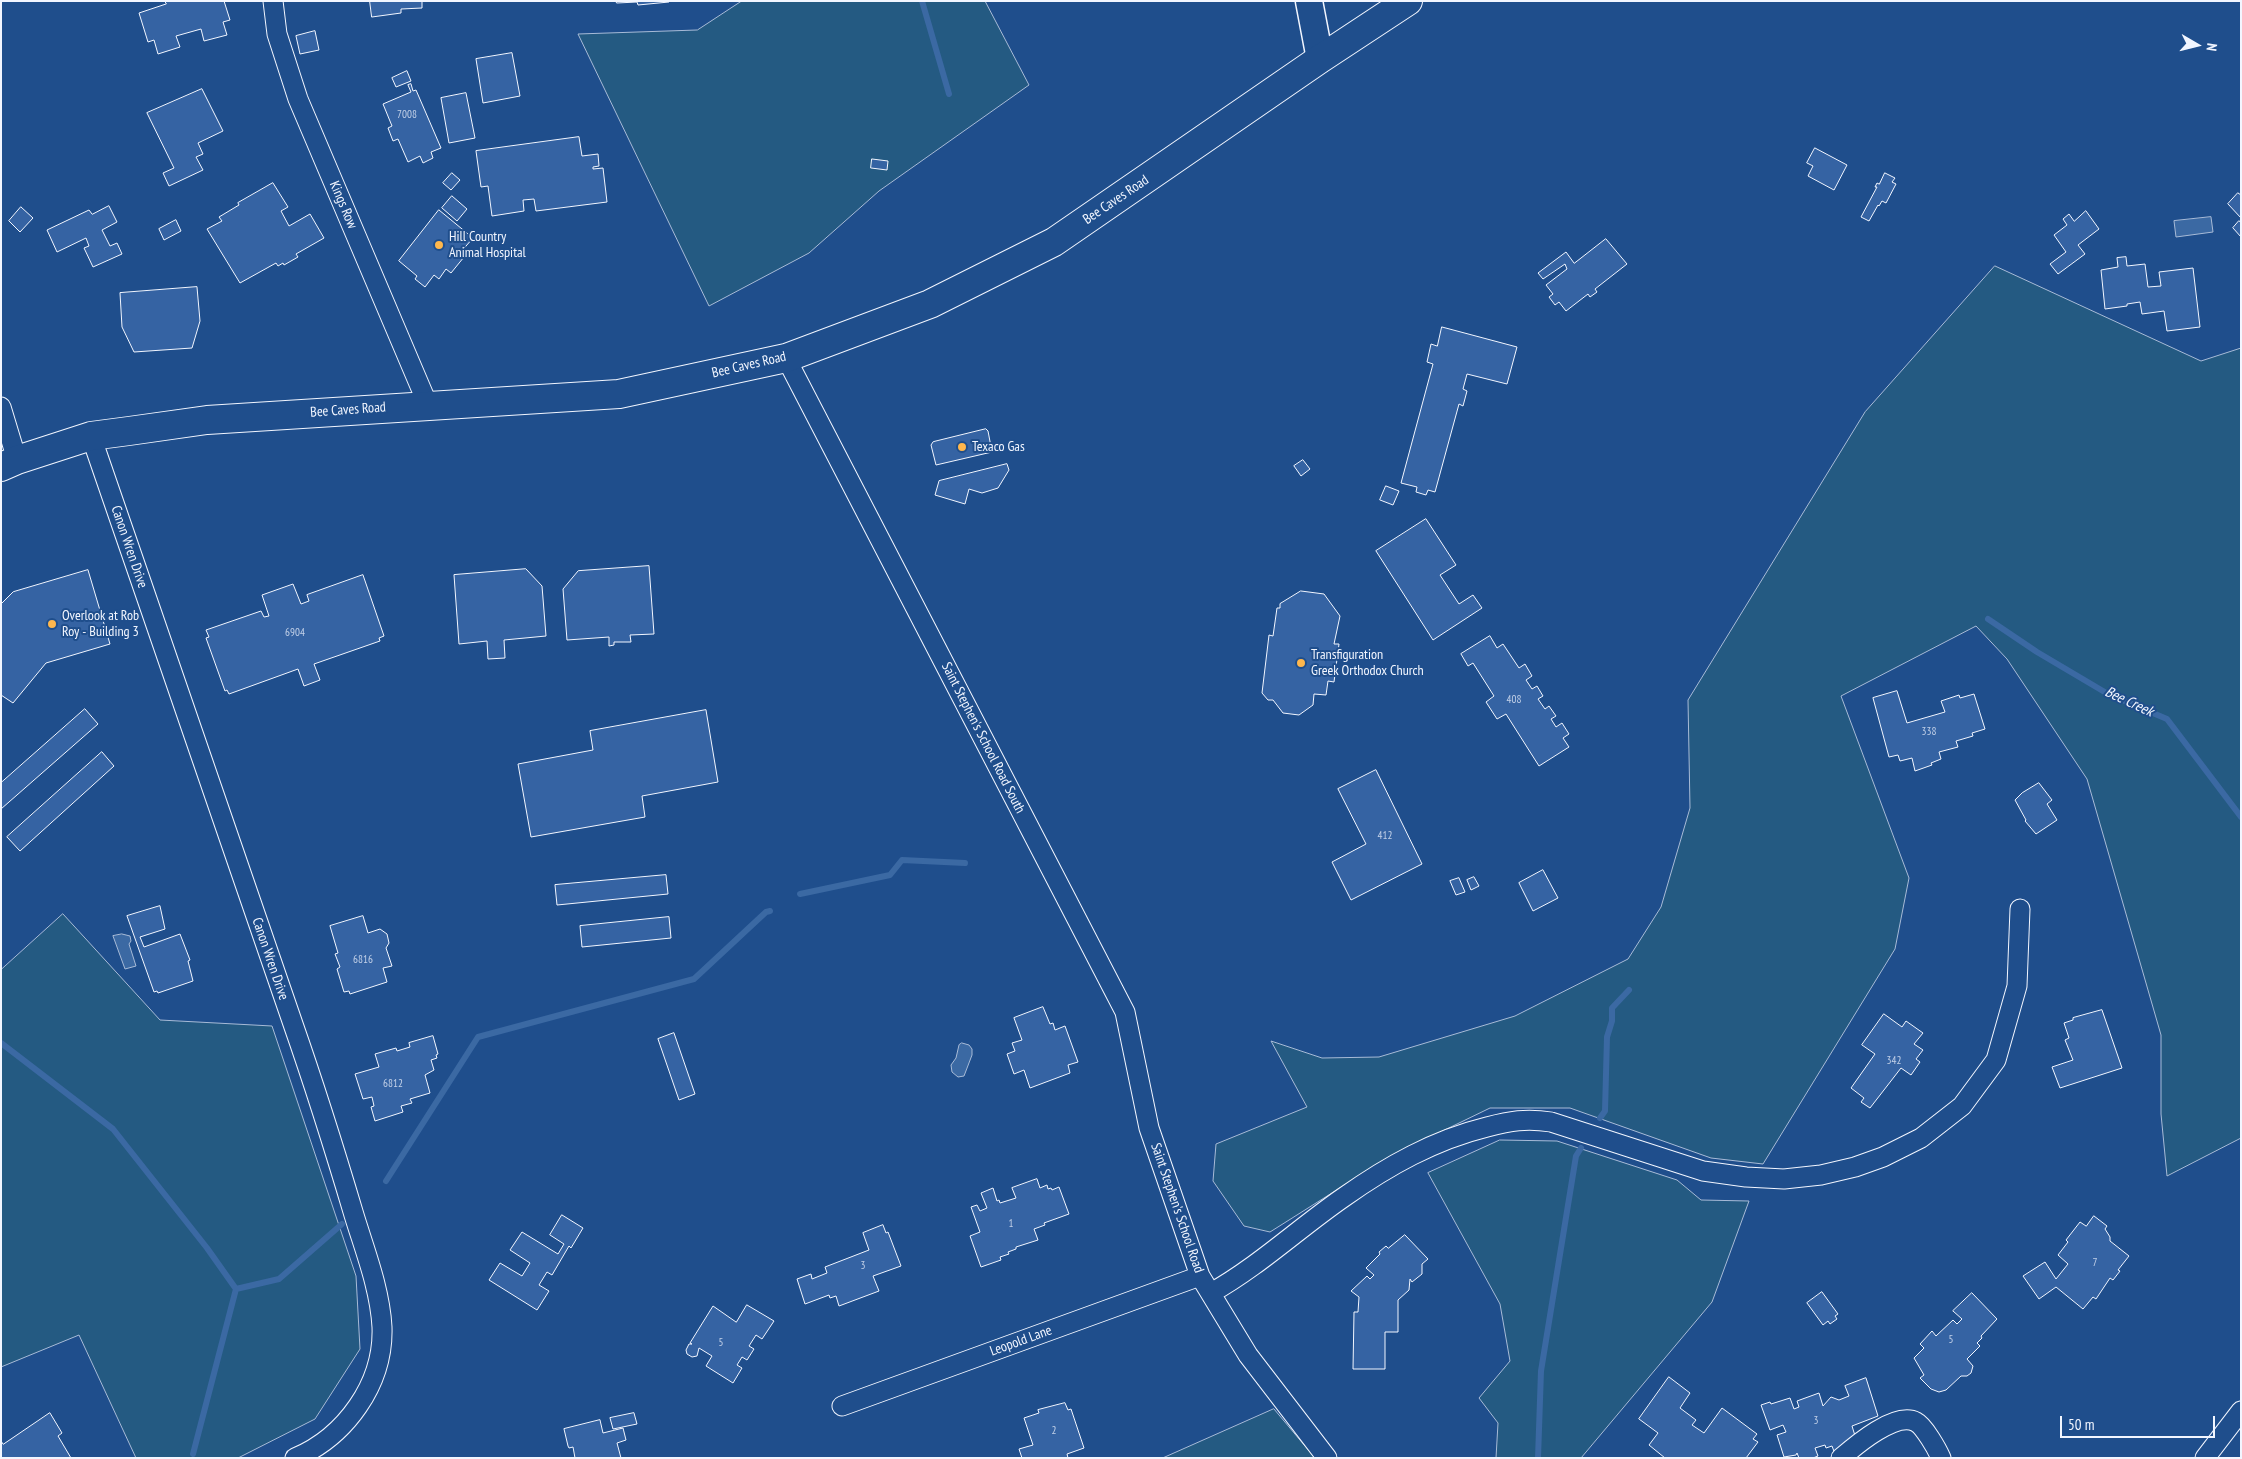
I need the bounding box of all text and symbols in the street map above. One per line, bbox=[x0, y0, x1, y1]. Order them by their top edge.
north arrow bbox=[2172, 20, 2222, 70]
text: N bbox=[2202, 42, 2221, 52]
house number: 7008 bbox=[397, 108, 417, 122]
street label: Bee Caves Road bbox=[1080, 172, 1152, 228]
street label: Kings Row bbox=[325, 179, 361, 231]
place label: Hill Country Animal Hospital bbox=[449, 229, 526, 262]
marker: Hill Country Animal Hospital bbox=[433, 239, 445, 251]
street label: Bee Caves Road bbox=[710, 348, 788, 382]
street label: Bee Caves Road bbox=[310, 399, 386, 421]
place label: Texaco Gas bbox=[972, 439, 1025, 455]
marker: Texaco Gas bbox=[956, 441, 968, 453]
street label: Canon Wren Drive bbox=[107, 503, 151, 591]
place label: Overlook at Rob Roy - Building 3 bbox=[62, 608, 139, 640]
marker: Overlook at Rob Roy - Building 3 bbox=[46, 618, 58, 630]
house number: 6904 bbox=[285, 626, 305, 640]
place label: Transfiguration Greek Orthodox Church bbox=[1311, 647, 1424, 680]
marker: Transfiguration Greek Orthodox Church bbox=[1295, 657, 1307, 669]
street label: Saint Stephen's School Road South bbox=[938, 660, 1028, 816]
water label: Bee Creek bbox=[2102, 683, 2156, 721]
house number: 408 bbox=[1507, 693, 1521, 707]
house number: 338 bbox=[1922, 725, 1936, 739]
house number: 412 bbox=[1378, 829, 1392, 843]
street label: Canon Wren Drive bbox=[248, 915, 292, 1003]
house number: 6816 bbox=[353, 953, 373, 967]
house number: 342 bbox=[1887, 1054, 1901, 1068]
house number: 6812 bbox=[383, 1077, 403, 1091]
street label: Saint Stephen's School Road bbox=[1147, 1141, 1207, 1275]
house number: 1 bbox=[1009, 1217, 1013, 1231]
house number: 7 bbox=[2093, 1256, 2097, 1270]
house number: 3 bbox=[861, 1259, 865, 1273]
street label: Leopold Lane bbox=[988, 1322, 1054, 1360]
house number: 5 bbox=[1949, 1333, 1953, 1347]
house number: 5 bbox=[719, 1336, 723, 1350]
scale bar bbox=[2062, 1406, 2217, 1438]
house number: 3 bbox=[1814, 1414, 1818, 1428]
text: 50 m bbox=[2068, 1415, 2094, 1434]
house number: 2 bbox=[1052, 1424, 1056, 1438]

